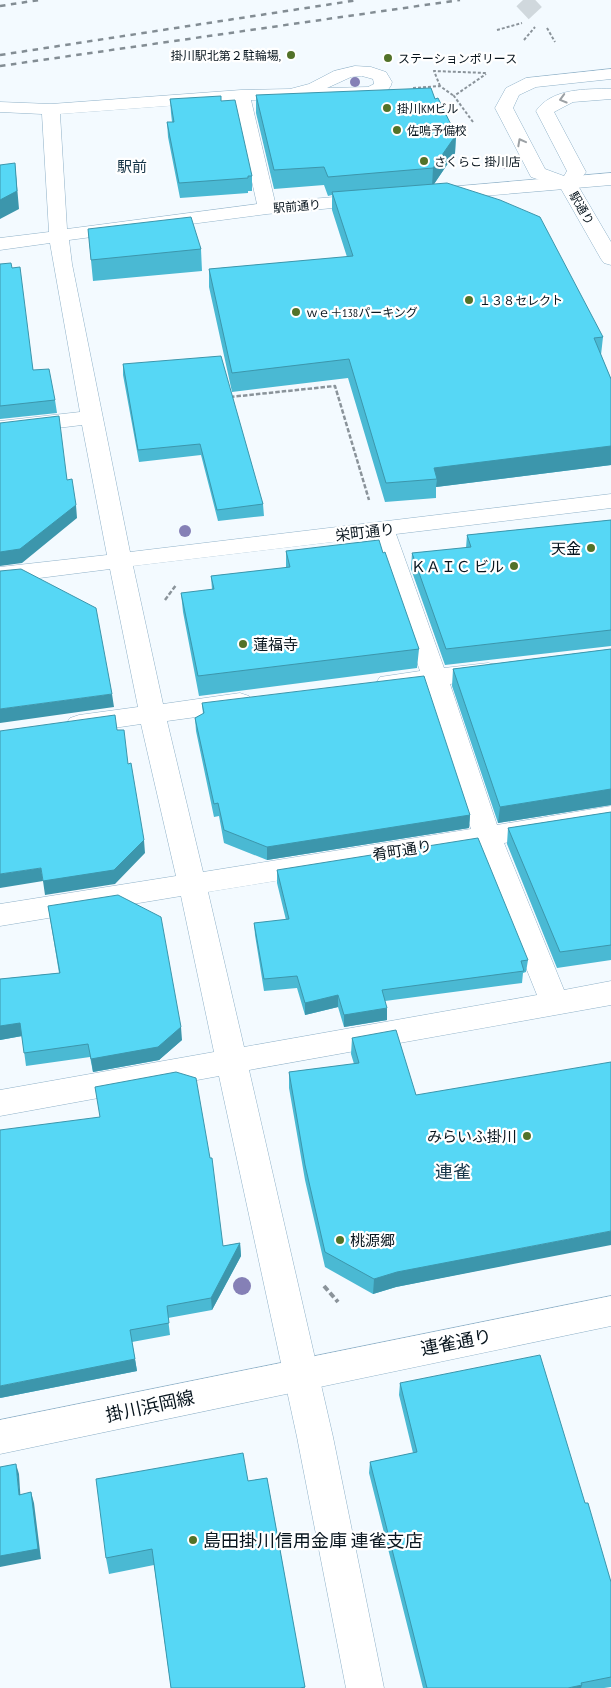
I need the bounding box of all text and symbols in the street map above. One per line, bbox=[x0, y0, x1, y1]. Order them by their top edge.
place label: 掛川駅北第２駐輪場, bbox=[171, 48, 281, 63]
marker: 掛川駅北第２駐輪場, bbox=[285, 49, 297, 61]
place label: ステーションポリース bbox=[398, 51, 517, 66]
marker: ステーションポリース bbox=[382, 52, 394, 64]
one-way arrow bbox=[559, 93, 567, 104]
place label: 掛川KMビル bbox=[397, 101, 459, 116]
marker: 掛川KMビル bbox=[381, 102, 393, 114]
place label: 佐鳴予備校 bbox=[407, 123, 467, 138]
marker: 佐鳴予備校 bbox=[391, 124, 403, 136]
one-way arrow bbox=[517, 138, 527, 147]
place label: さくらこ 掛川店 bbox=[434, 154, 521, 169]
marker: さくらこ 掛川店 bbox=[418, 155, 430, 167]
district label: 駅前 bbox=[117, 157, 147, 176]
street label: 駅通り bbox=[567, 189, 597, 227]
street label: 駅前通り bbox=[272, 196, 322, 216]
place label: １３８セレクト bbox=[479, 293, 563, 308]
marker: １３８セレクト bbox=[463, 294, 475, 306]
place label: ｗｅ＋138パーキング bbox=[306, 305, 418, 320]
marker: ｗｅ＋138パーキング bbox=[290, 306, 302, 318]
street label: 栄町通り bbox=[334, 519, 396, 545]
place label: 天金 bbox=[551, 539, 581, 558]
marker: 天金 bbox=[585, 542, 597, 554]
place label: ＫＡＩＣ ビル bbox=[411, 557, 504, 576]
marker: ＫＡＩＣ ビル bbox=[508, 560, 520, 572]
place label: 蓮福寺 bbox=[253, 635, 298, 654]
marker: 蓮福寺 bbox=[237, 638, 249, 650]
street label: 肴町通り bbox=[371, 836, 433, 864]
place label: みらいふ掛川 bbox=[427, 1127, 517, 1146]
marker: みらいふ掛川 bbox=[521, 1130, 533, 1142]
district label: 連雀 bbox=[435, 1160, 471, 1183]
place label: 桃源郷 bbox=[350, 1231, 395, 1250]
marker: 桃源郷 bbox=[334, 1234, 346, 1246]
street label: 連雀通り bbox=[418, 1324, 494, 1360]
street label: 掛川浜岡線 bbox=[104, 1385, 196, 1427]
place label: 島田掛川信用金庫 連雀支店 bbox=[203, 1529, 423, 1552]
marker: 島田掛川信用金庫 連雀支店 bbox=[187, 1534, 199, 1546]

